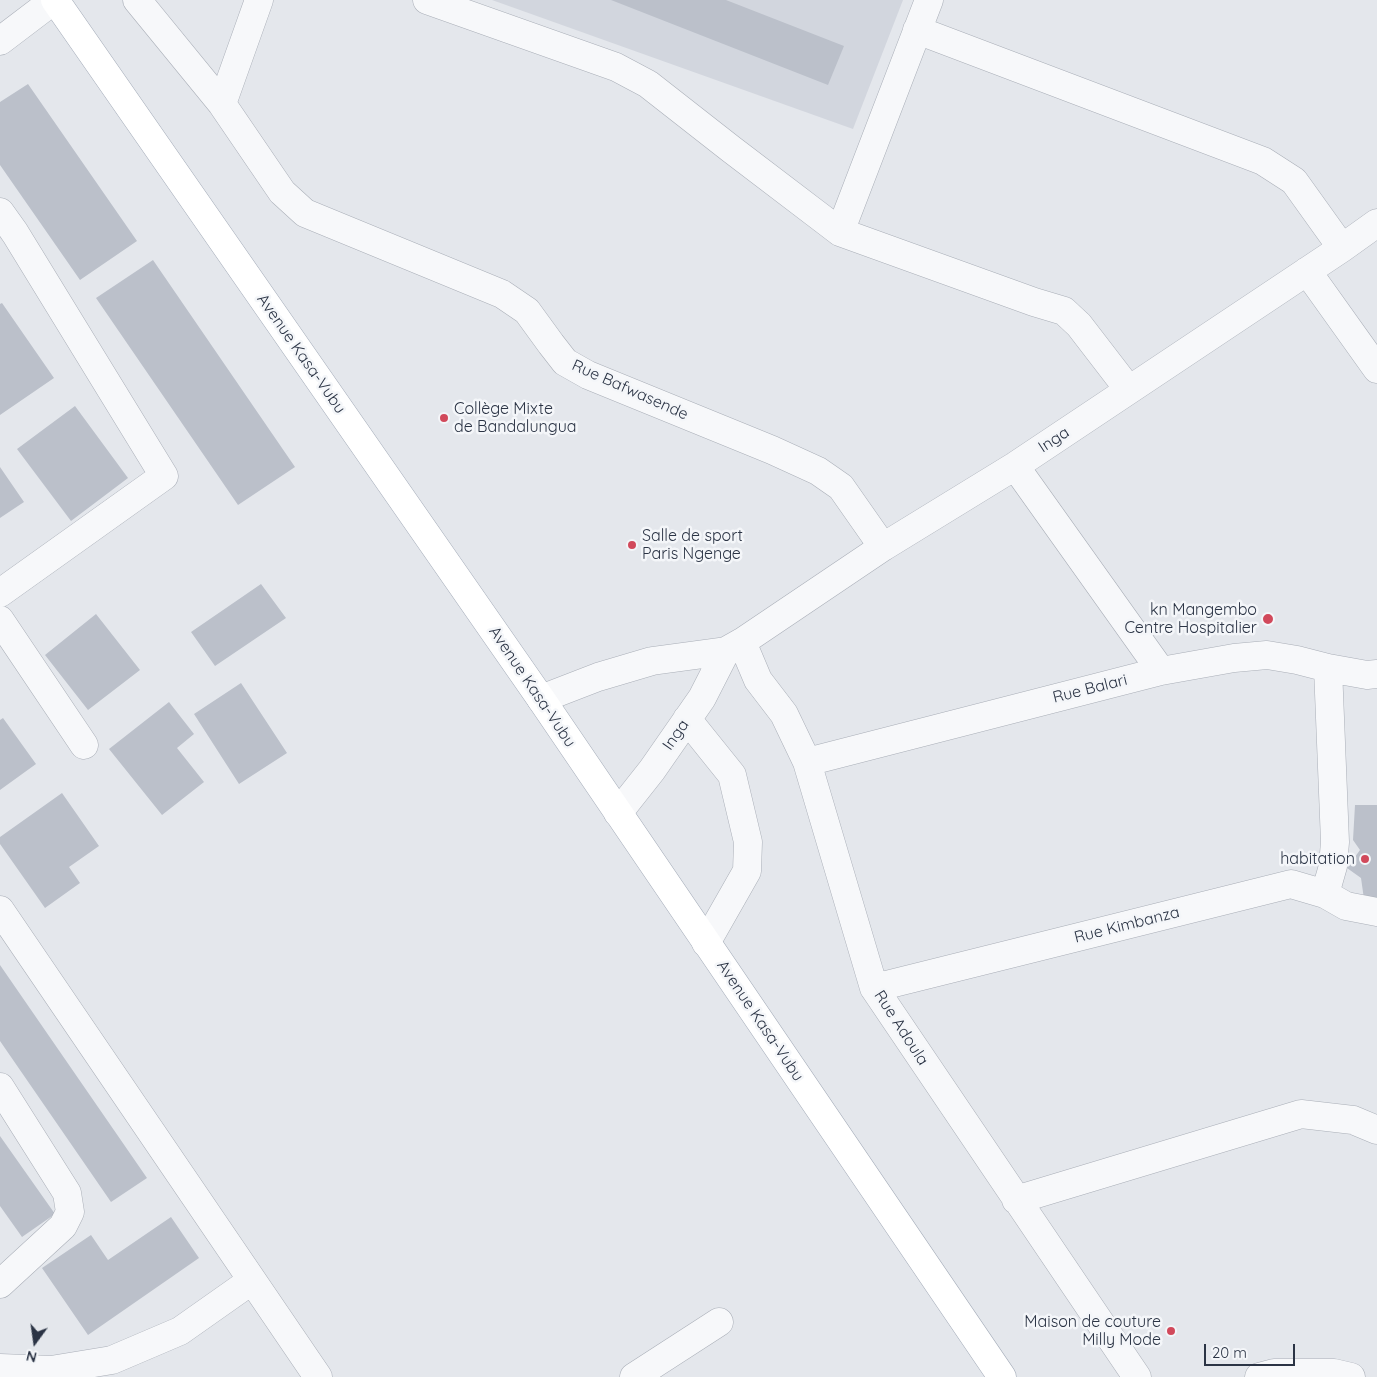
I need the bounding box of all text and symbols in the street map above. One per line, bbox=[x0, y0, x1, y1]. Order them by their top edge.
street label: Avenue Kasa-Vubu bbox=[253, 291, 349, 417]
street label: Rue Bafwasende bbox=[569, 356, 691, 424]
place label: Collège Mixte de Bandalungua bbox=[454, 399, 576, 437]
marker: Collège Mixte de Bandalungua bbox=[438, 412, 450, 424]
street label: Inga bbox=[1035, 423, 1073, 457]
place label: Salle de sport Paris Ngenge bbox=[642, 526, 743, 564]
marker: Salle de sport Paris Ngenge bbox=[626, 539, 638, 551]
place label: kn Mangembo Centre Hospitalier bbox=[1124, 600, 1257, 638]
marker: kn Mangembo Centre Hospitalier bbox=[1261, 612, 1275, 626]
street label: Avenue Kasa-Vubu bbox=[484, 623, 580, 751]
street label: Rue Balari bbox=[1051, 670, 1129, 708]
street label: Inga bbox=[659, 716, 693, 754]
place label: habitation bbox=[1280, 849, 1355, 869]
marker: habitation bbox=[1359, 853, 1371, 865]
street label: Rue Kimbanza bbox=[1072, 903, 1182, 947]
street label: Avenue Kasa-Vubu bbox=[712, 957, 808, 1085]
street label: Rue Adoula bbox=[870, 987, 932, 1069]
place label: Maison de couture Milly Mode bbox=[1024, 1312, 1161, 1350]
north arrow bbox=[10, 1317, 60, 1367]
marker: Maison de couture Milly Mode bbox=[1165, 1325, 1177, 1337]
scale bar bbox=[1207, 1334, 1298, 1366]
text: 20 m bbox=[1212, 1343, 1247, 1362]
text: N bbox=[24, 1347, 39, 1367]

